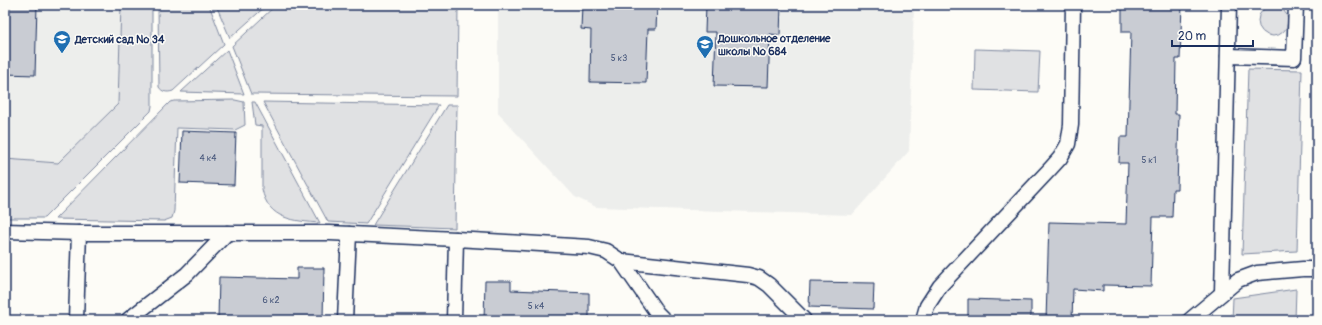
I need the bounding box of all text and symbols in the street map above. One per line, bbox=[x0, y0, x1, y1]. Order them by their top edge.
scale bar bbox=[1172, 22, 1253, 48]
school or university icon: Детский сад № 34 bbox=[52, 29, 72, 54]
text: 20 m bbox=[1178, 29, 1207, 44]
place label: Дошкольное отделение школы № 684 bbox=[717, 32, 831, 58]
place label: Детский сад № 34 bbox=[74, 33, 165, 46]
school or university icon: Дошкольное отделение школы № 684 bbox=[695, 34, 715, 59]
house number: 5 к3 bbox=[611, 53, 627, 64]
house number: 4 к4 bbox=[199, 153, 217, 164]
house number: 5 к1 bbox=[1142, 155, 1157, 166]
house number: 6 к2 bbox=[263, 295, 279, 306]
house number: 5 к4 bbox=[528, 301, 545, 312]

